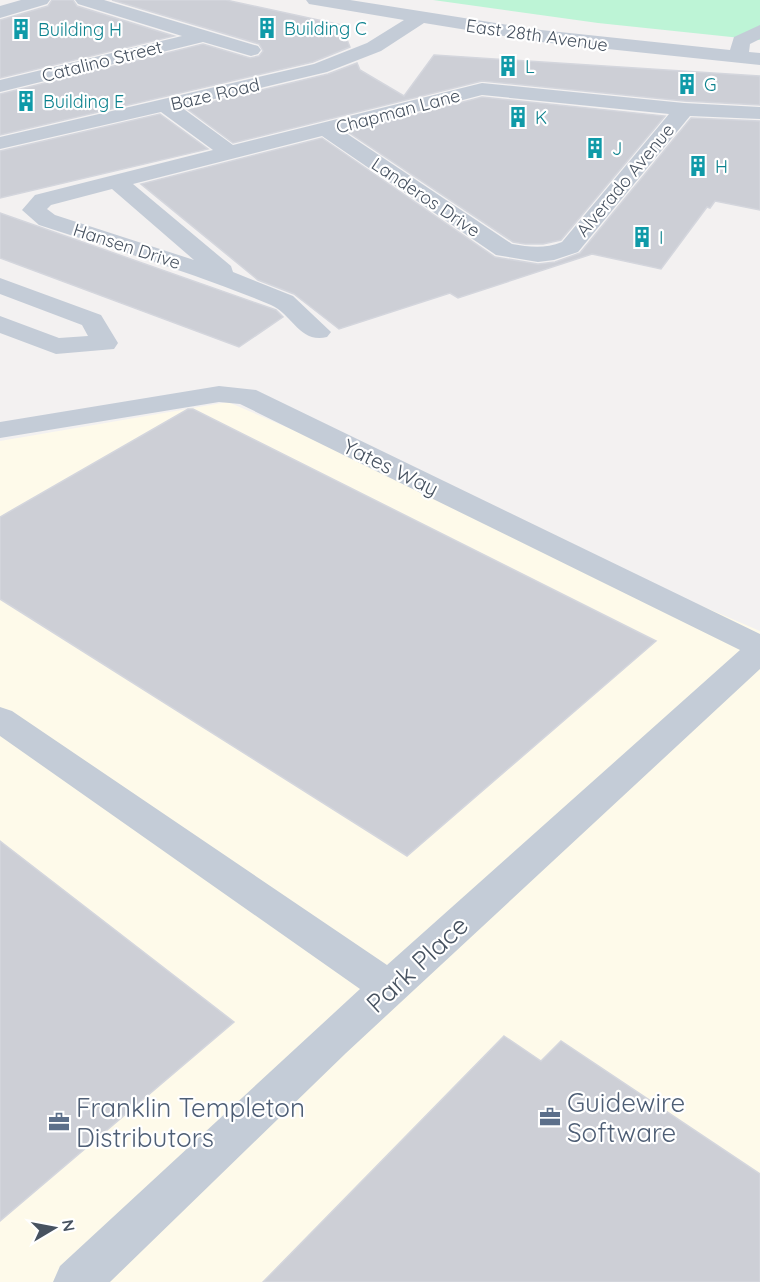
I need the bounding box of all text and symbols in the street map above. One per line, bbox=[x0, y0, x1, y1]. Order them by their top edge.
street label: East 28th Avenue bbox=[465, 14, 609, 56]
building icon: Building C bbox=[255, 16, 279, 40]
building icon: Building H bbox=[9, 17, 33, 41]
place label: Building C bbox=[284, 17, 367, 40]
place label: Building H bbox=[38, 18, 122, 41]
street label: Catalino Street bbox=[40, 35, 164, 87]
building icon: L bbox=[496, 54, 520, 78]
place label: L bbox=[525, 55, 535, 78]
building icon: G bbox=[675, 72, 699, 96]
street label: Baze Road bbox=[168, 73, 262, 115]
place label: G bbox=[704, 73, 717, 96]
street label: Chapman Lane bbox=[333, 83, 463, 139]
building icon: Building E bbox=[14, 89, 38, 113]
place label: Building E bbox=[43, 90, 124, 113]
building icon: K bbox=[506, 105, 530, 129]
place label: K bbox=[535, 106, 547, 129]
street label: Alverado Avenue bbox=[571, 119, 679, 241]
building icon: J bbox=[583, 136, 607, 160]
place label: J bbox=[612, 137, 622, 160]
street label: Landeros Drive bbox=[367, 152, 485, 242]
building icon: H bbox=[686, 154, 710, 178]
place label: H bbox=[715, 155, 728, 178]
street label: Hansen Drive bbox=[70, 218, 184, 274]
building icon: I bbox=[630, 225, 654, 249]
place label: I bbox=[659, 226, 664, 249]
street label: Yates Way bbox=[339, 433, 443, 501]
street label: Park Place bbox=[359, 908, 475, 1020]
place label: Guidewire Software bbox=[567, 1086, 685, 1149]
place label: Franklin Templeton Distributors bbox=[76, 1091, 305, 1154]
office icon: Guidewire Software bbox=[538, 1105, 562, 1129]
office icon: Franklin Templeton Distributors bbox=[47, 1110, 71, 1134]
north arrow bbox=[24, 1198, 84, 1258]
text: N bbox=[58, 1218, 80, 1233]

